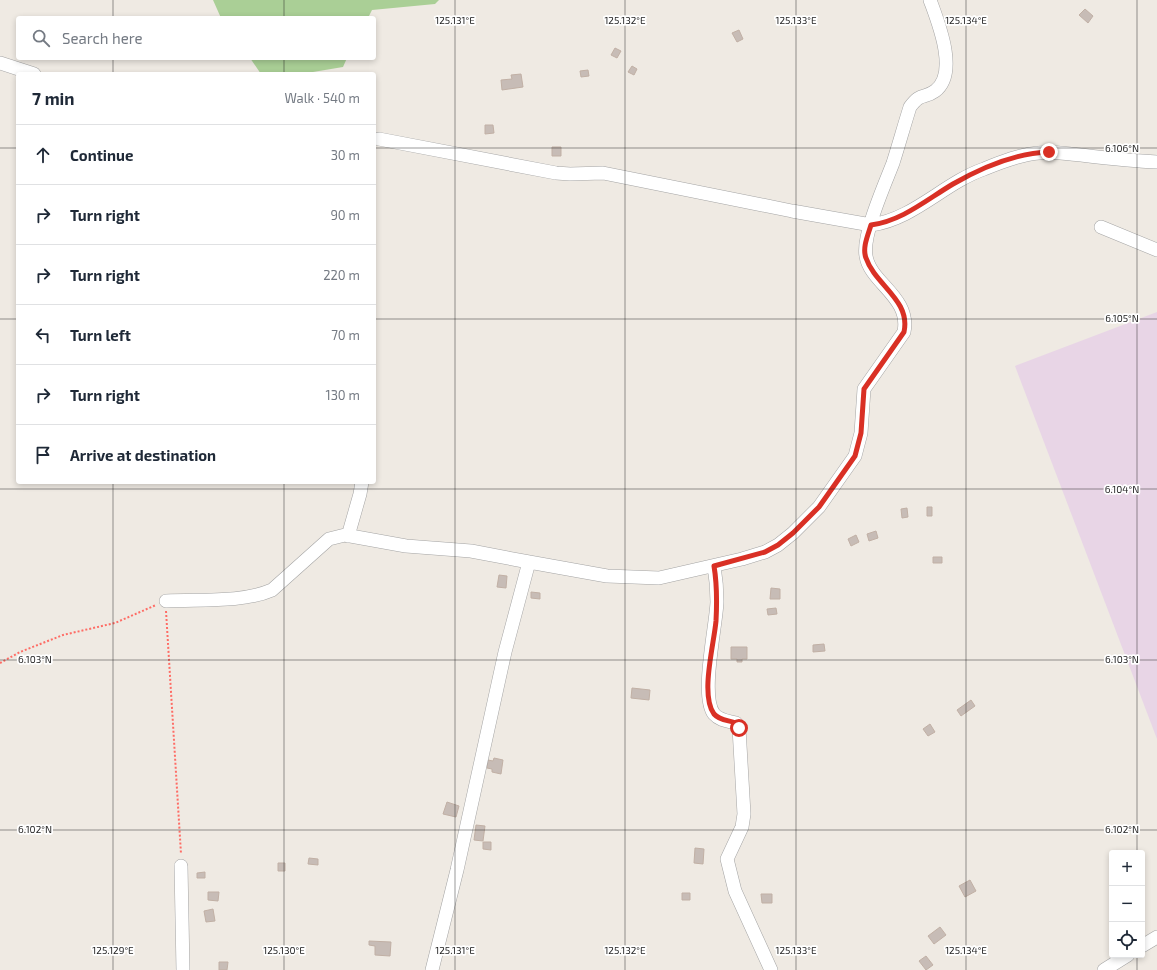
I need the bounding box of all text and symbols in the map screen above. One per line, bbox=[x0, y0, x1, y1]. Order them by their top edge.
text: 125.131°E bbox=[435, 14, 475, 26]
text: 125.132°E bbox=[604, 14, 646, 26]
text: 125.133°E bbox=[775, 14, 817, 26]
text: 125.134°E bbox=[945, 14, 987, 26]
search box bbox=[16, 16, 376, 60]
icon: search bbox=[30, 27, 52, 49]
text: Search here bbox=[62, 29, 143, 47]
text: 7 min bbox=[32, 88, 75, 108]
text: Walk · 540 m bbox=[284, 90, 360, 106]
text: 6.106°N bbox=[1105, 142, 1139, 154]
route end bbox=[1040, 143, 1058, 161]
icon: ahead bbox=[32, 144, 54, 166]
text: Continue bbox=[70, 146, 133, 164]
text: 30 m bbox=[331, 147, 360, 163]
icon: right bbox=[32, 204, 54, 226]
text: Turn right bbox=[70, 206, 140, 224]
text: 90 m bbox=[330, 207, 360, 223]
icon: right bbox=[32, 264, 54, 286]
text: Turn right bbox=[70, 266, 140, 284]
text: 220 m bbox=[323, 267, 360, 283]
text: 6.105°N bbox=[1105, 312, 1139, 324]
icon: left bbox=[32, 324, 54, 346]
text: Turn left bbox=[70, 326, 131, 344]
text: 70 m bbox=[331, 327, 360, 343]
icon: right bbox=[32, 384, 54, 406]
text: Turn right bbox=[70, 386, 140, 404]
text: 130 m bbox=[325, 387, 360, 403]
icon: arrive bbox=[32, 444, 54, 466]
text: Arrive at destination bbox=[70, 446, 216, 464]
text: 6.104°N bbox=[1105, 483, 1139, 495]
text: 6.103°N bbox=[18, 653, 52, 665]
text: 6.103°N bbox=[1105, 653, 1139, 665]
route start bbox=[730, 719, 748, 737]
text: 6.102°N bbox=[18, 823, 52, 835]
text: 6.102°N bbox=[1105, 823, 1139, 835]
map controls bbox=[1109, 850, 1145, 958]
button: + bbox=[1109, 850, 1145, 886]
button: − bbox=[1109, 886, 1145, 922]
button: locate bbox=[1109, 922, 1145, 958]
text: 125.129°E bbox=[92, 944, 134, 956]
text: 125.130°E bbox=[263, 944, 305, 956]
text: 125.131°E bbox=[435, 944, 475, 956]
text: 125.132°E bbox=[604, 944, 646, 956]
text: 125.133°E bbox=[775, 944, 817, 956]
text: 125.134°E bbox=[945, 944, 987, 956]

